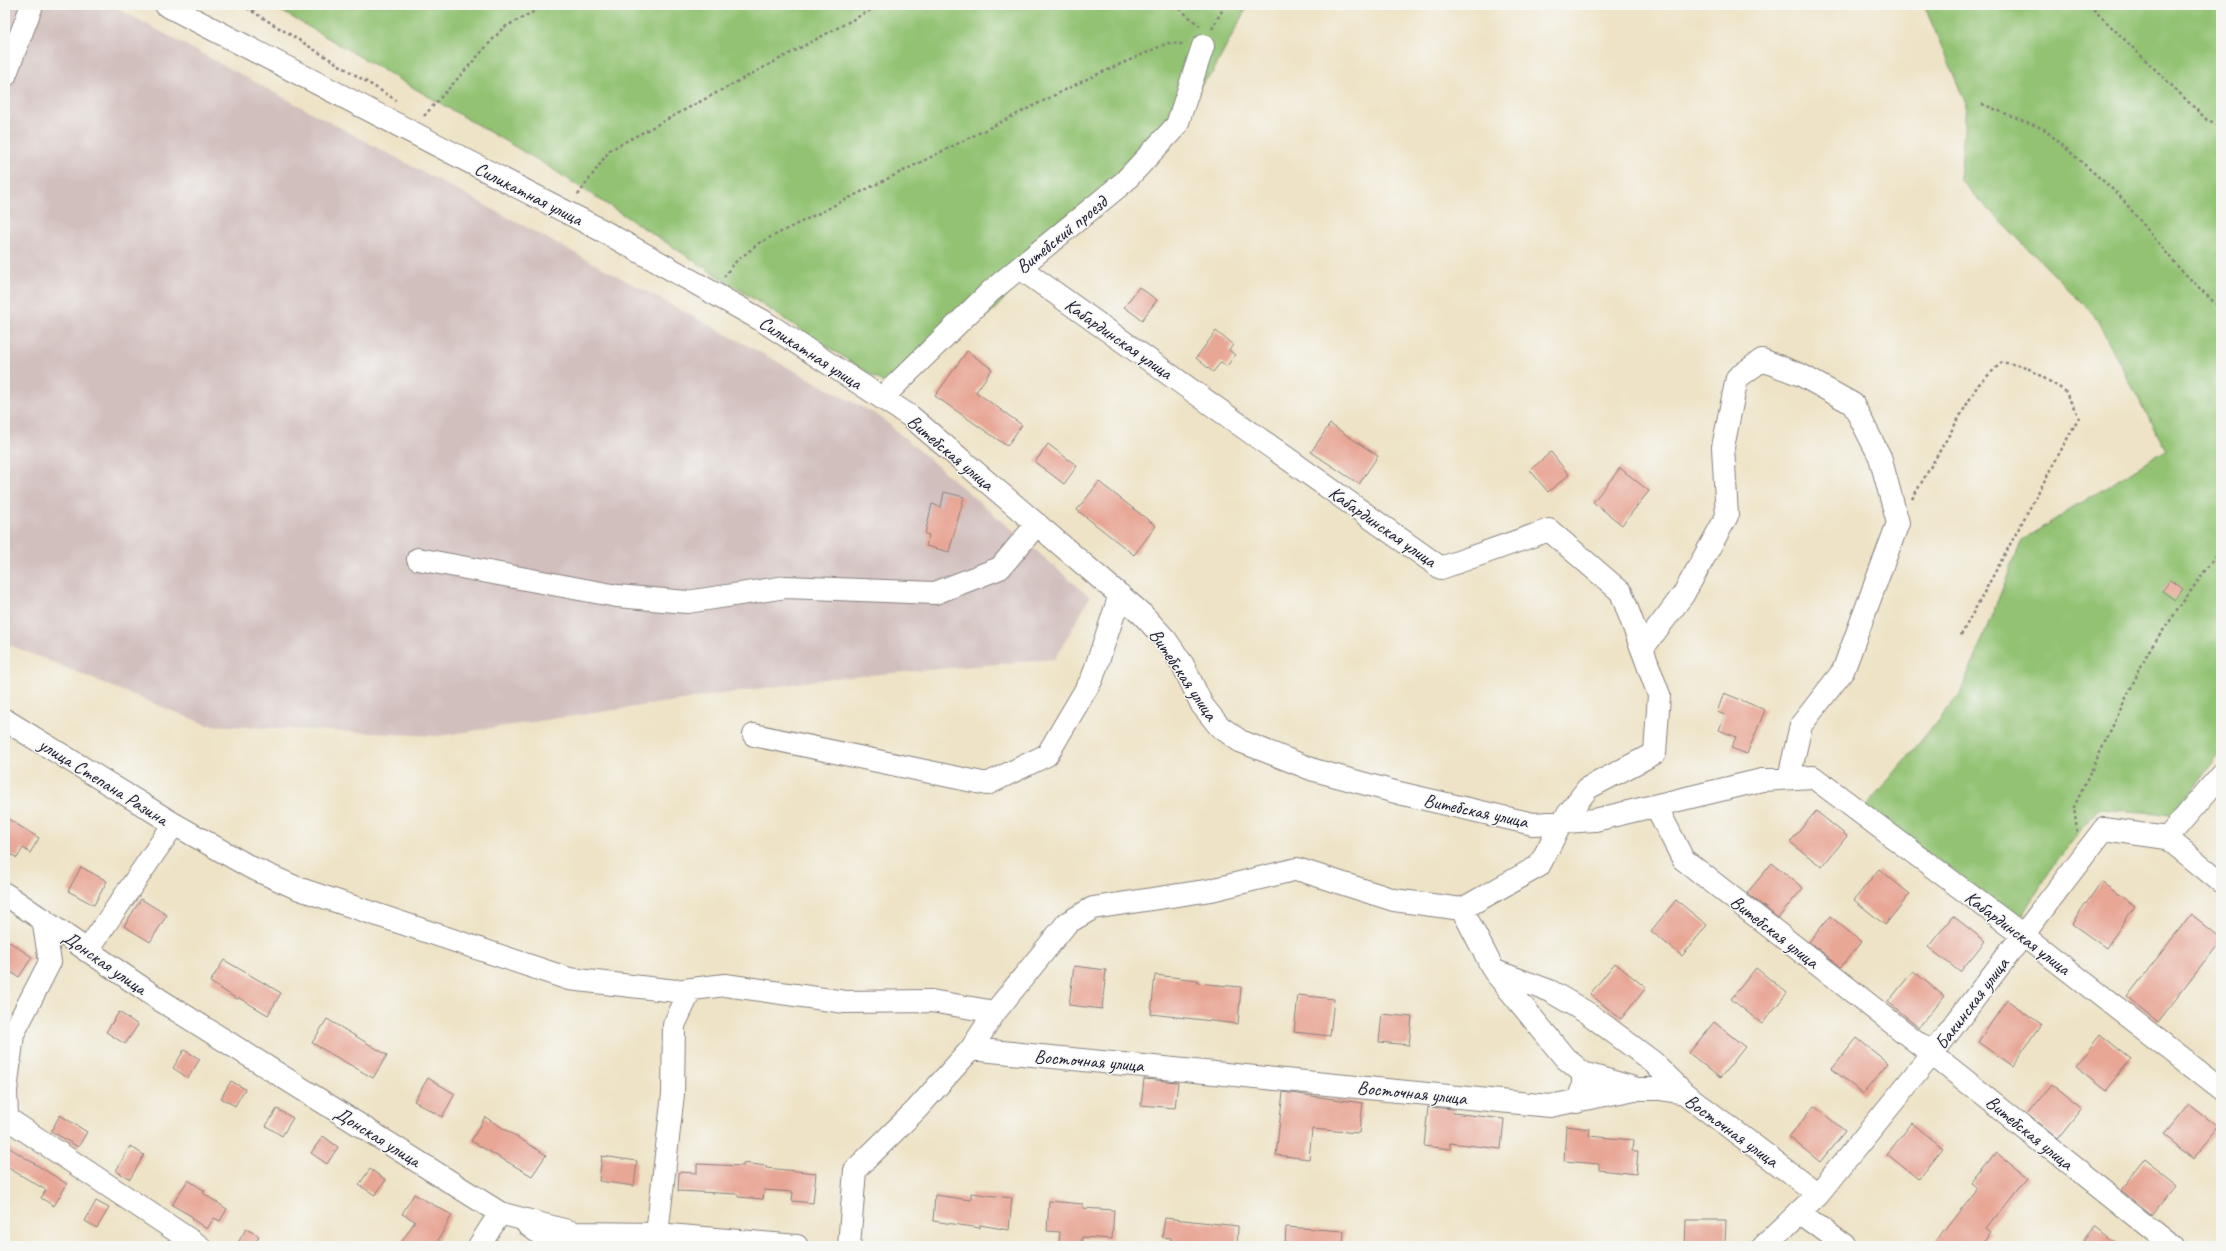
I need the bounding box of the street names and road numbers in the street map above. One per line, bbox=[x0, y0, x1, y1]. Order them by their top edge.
street label: Силикатная улица bbox=[471, 156, 588, 232]
street label: Витебский проезд bbox=[1011, 189, 1114, 279]
street label: Кабардинская улица bbox=[1060, 293, 1178, 386]
street label: Силикатная улица bbox=[755, 311, 868, 396]
street label: Витебская улица bbox=[902, 410, 1000, 497]
street label: Кабардинская улица bbox=[1324, 481, 1442, 574]
street label: Витебская улица bbox=[1144, 624, 1224, 727]
street label: улица Степана Разина bbox=[34, 732, 174, 832]
street label: Витебская улица bbox=[1421, 788, 1532, 834]
street label: Кабардинская улица bbox=[1960, 885, 2076, 981]
street label: Витебская улица bbox=[1725, 890, 1825, 975]
street label: Донская улица bbox=[58, 925, 153, 1002]
street label: Бакинская улица bbox=[1929, 951, 2015, 1054]
street label: Восточная улица bbox=[1033, 1044, 1146, 1078]
street label: Восточная улица bbox=[1356, 1075, 1470, 1111]
street label: Восточная улица bbox=[1680, 1089, 1784, 1174]
street label: Витебская улица bbox=[1981, 1090, 2079, 1176]
street label: Донская улица bbox=[330, 1101, 427, 1174]

